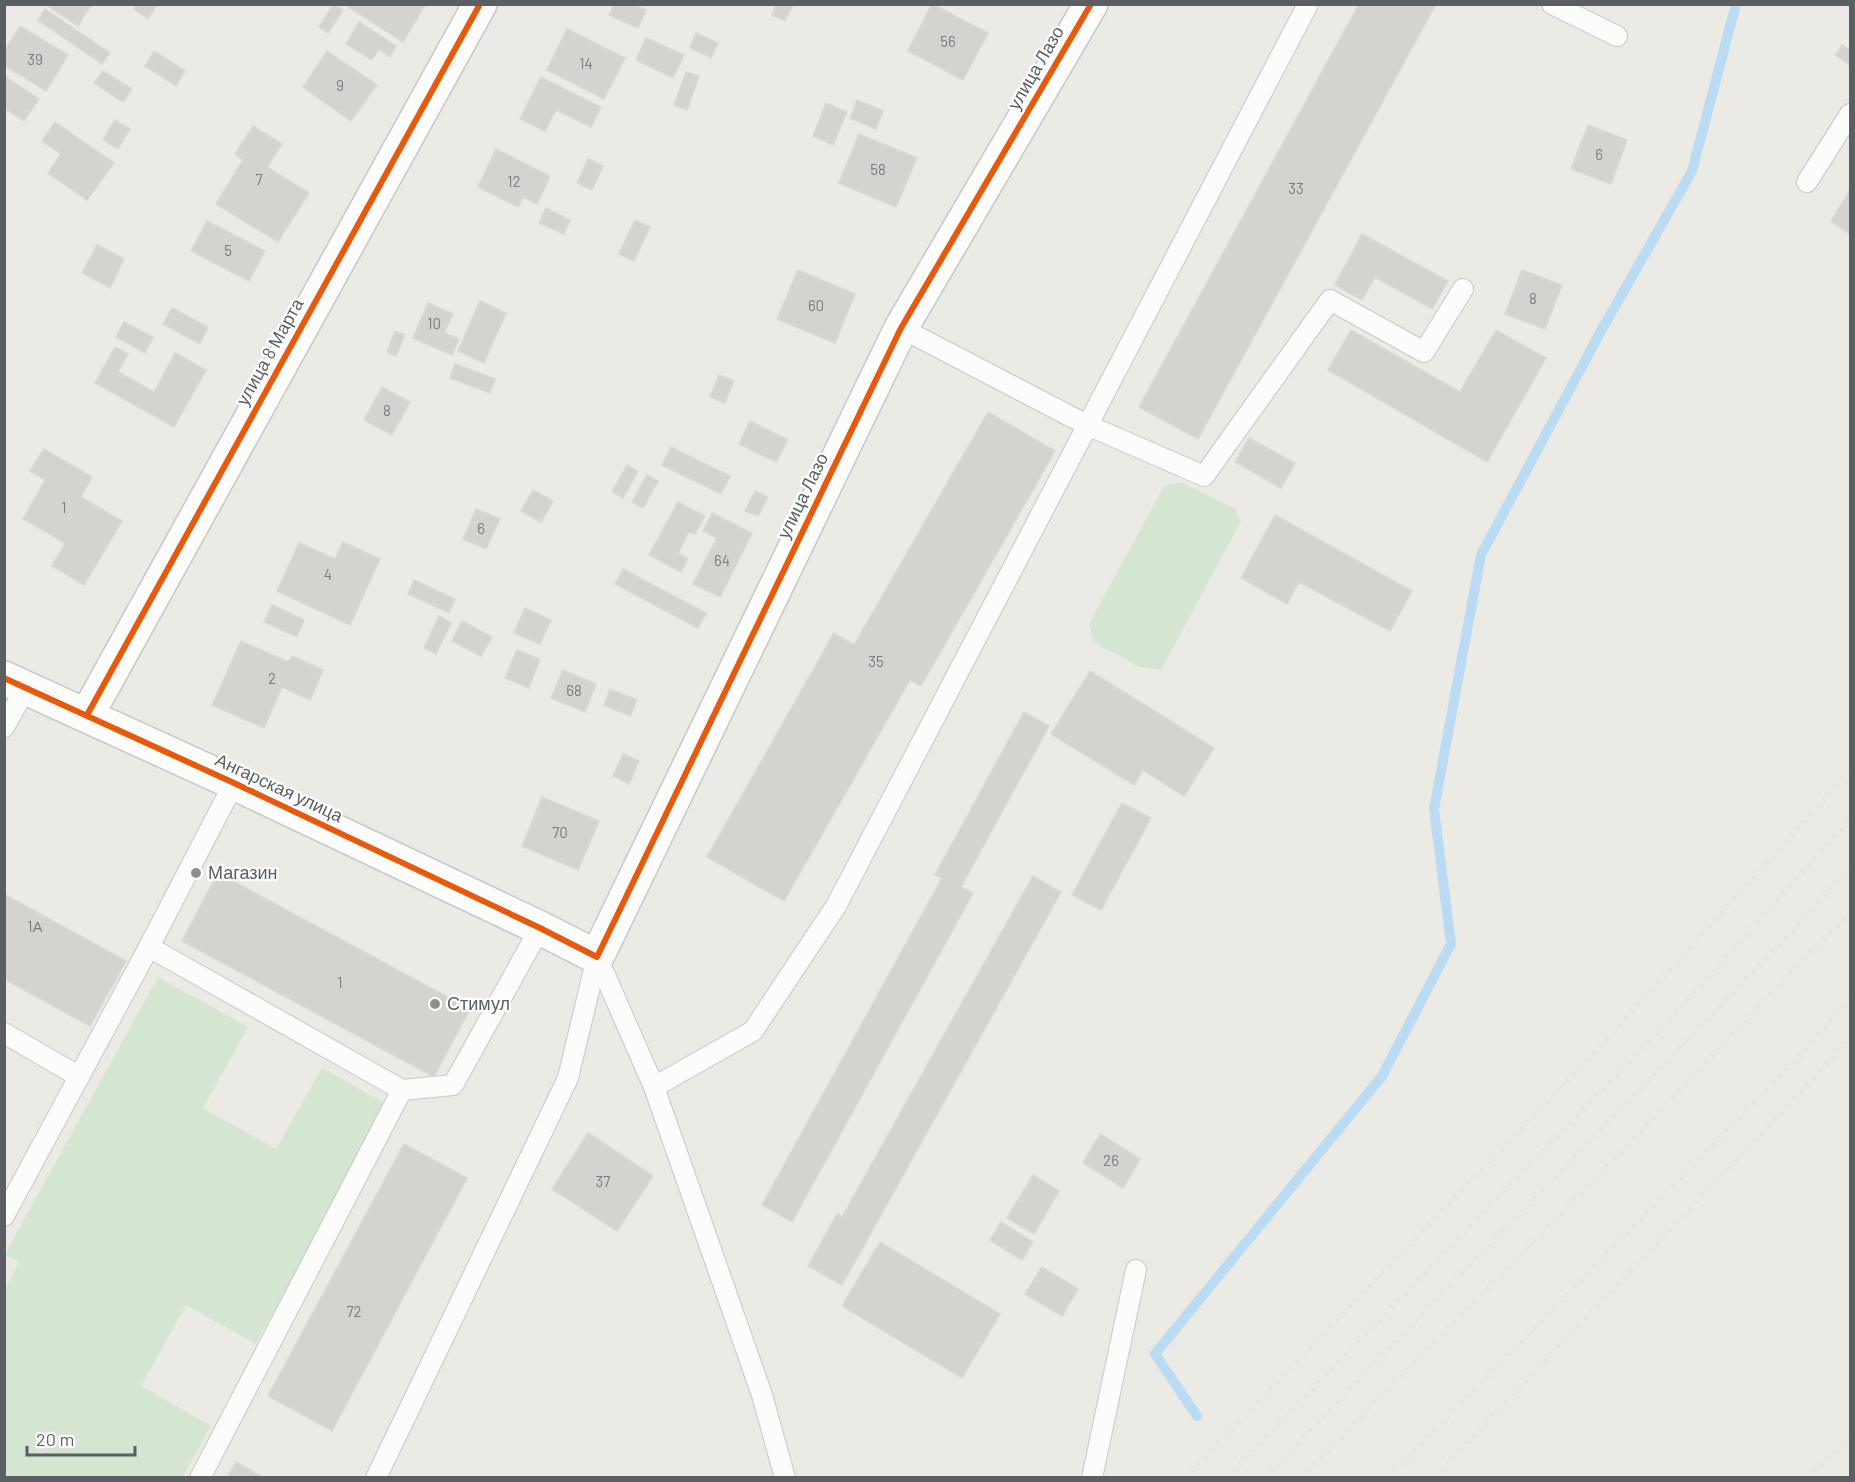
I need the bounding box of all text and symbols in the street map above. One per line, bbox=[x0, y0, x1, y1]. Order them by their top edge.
street label: улица Лазо bbox=[1002, 22, 1068, 113]
house number: 56 bbox=[940, 32, 956, 50]
house number: 39 bbox=[27, 50, 43, 68]
house number: 14 bbox=[579, 54, 593, 72]
house number: 9 bbox=[336, 76, 344, 94]
house number: 6 bbox=[1595, 145, 1603, 163]
house number: 58 bbox=[870, 160, 886, 178]
house number: 7 bbox=[255, 170, 263, 188]
house number: 12 bbox=[507, 172, 521, 190]
house number: 33 bbox=[1288, 179, 1304, 197]
house number: 5 bbox=[224, 241, 232, 259]
house number: 8 bbox=[1529, 289, 1537, 307]
street label: улица 8 Марта bbox=[231, 293, 308, 409]
house number: 60 bbox=[808, 296, 824, 314]
house number: 10 bbox=[427, 314, 441, 332]
house number: 8 bbox=[383, 401, 391, 419]
street label: улица Лазо bbox=[772, 449, 832, 542]
house number: 1 bbox=[61, 498, 67, 516]
house number: 6 bbox=[477, 519, 485, 537]
house number: 64 bbox=[714, 551, 730, 569]
house number: 4 bbox=[324, 565, 332, 583]
house number: 35 bbox=[868, 652, 884, 670]
house number: 2 bbox=[268, 669, 276, 687]
house number: 68 bbox=[566, 681, 582, 699]
street label: Ангарская улица bbox=[212, 748, 348, 827]
house number: 70 bbox=[552, 823, 568, 841]
place label: Магазин bbox=[208, 861, 277, 883]
marker: Магазин bbox=[189, 866, 203, 880]
house number: 1А bbox=[27, 917, 43, 935]
house number: 1 bbox=[337, 973, 343, 991]
place label: Стимул bbox=[447, 992, 510, 1014]
marker: Стимул bbox=[428, 997, 442, 1011]
house number: 26 bbox=[1103, 1151, 1119, 1169]
house number: 37 bbox=[596, 1172, 610, 1190]
house number: 72 bbox=[346, 1302, 362, 1320]
scale bar bbox=[27, 1419, 135, 1457]
text: 20 m bbox=[36, 1428, 74, 1450]

